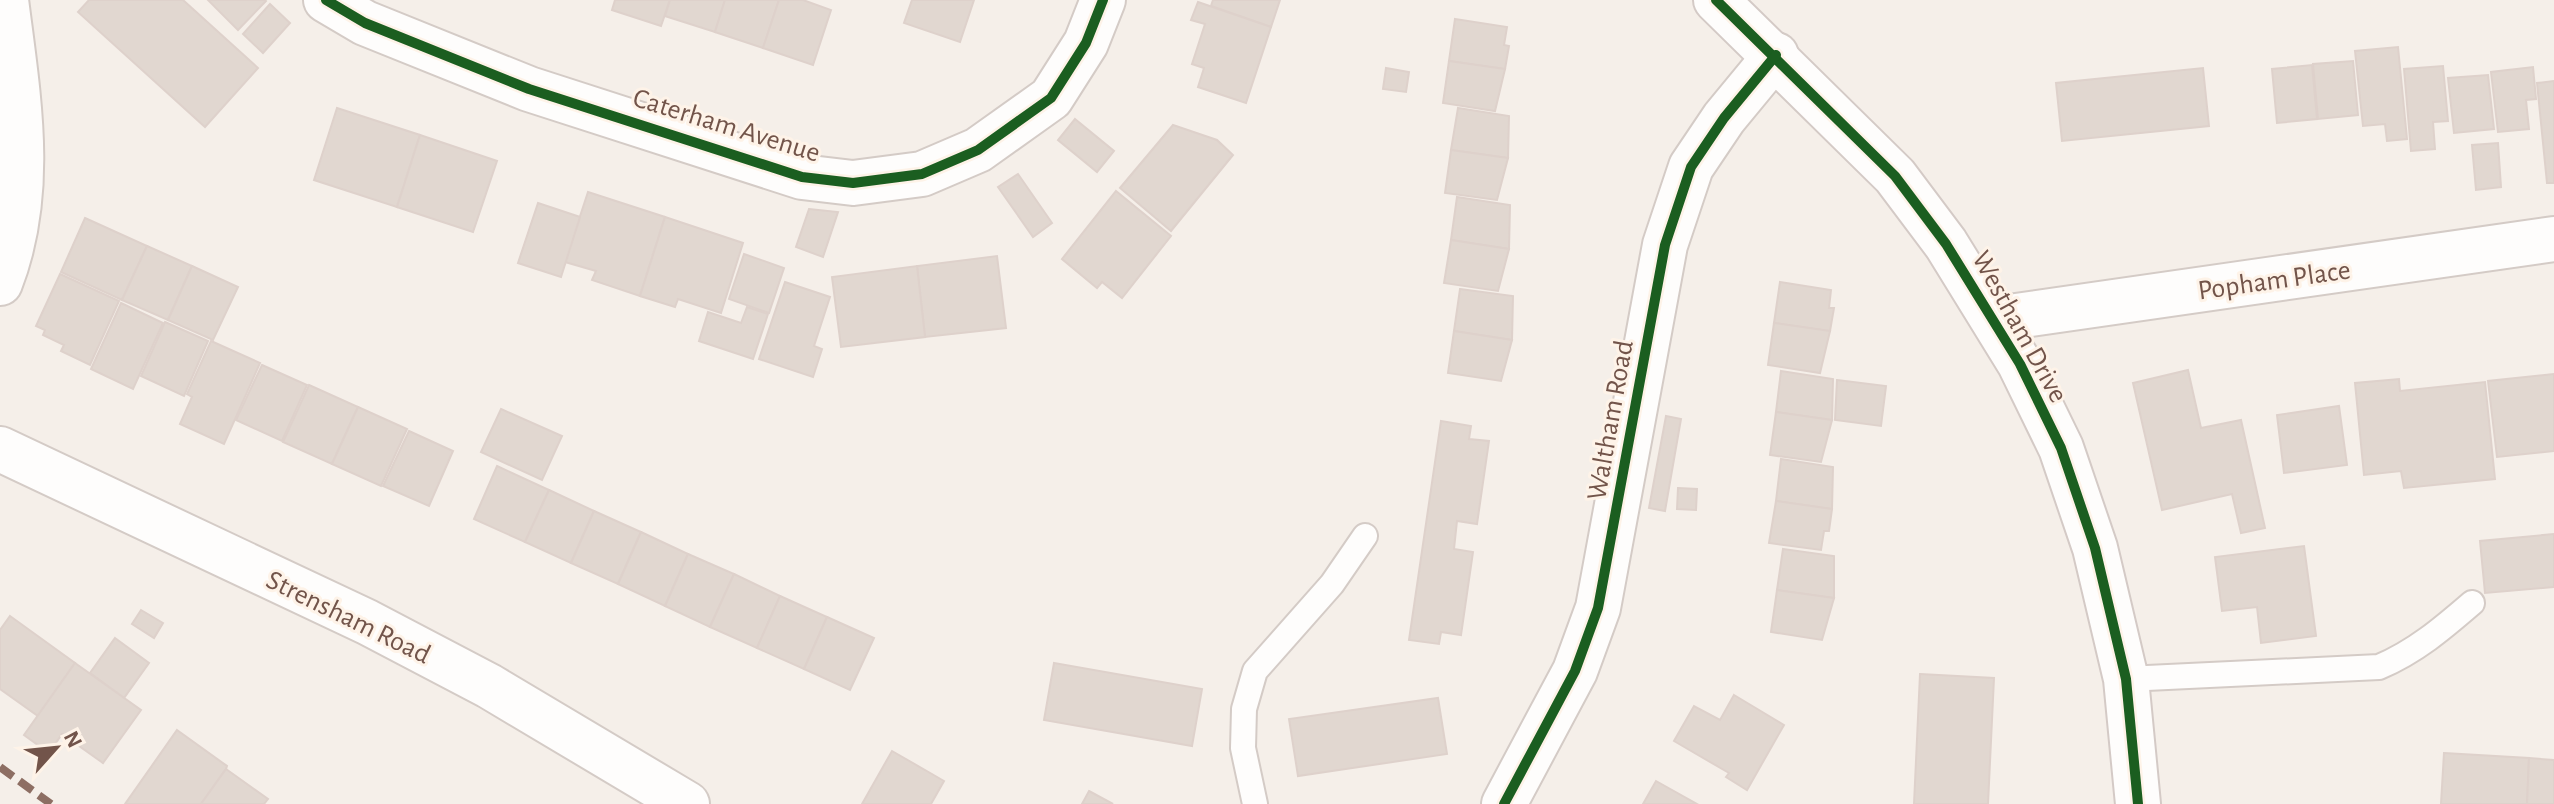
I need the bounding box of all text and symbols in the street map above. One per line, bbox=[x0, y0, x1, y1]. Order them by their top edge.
street label: Caterham Avenue bbox=[630, 84, 823, 168]
street label: Westham Drive bbox=[1966, 247, 2072, 407]
street label: Popham Place bbox=[2196, 256, 2352, 306]
street label: Waltham Road bbox=[1583, 338, 1639, 503]
street label: Strensham Road bbox=[262, 566, 435, 670]
north arrow bbox=[16, 708, 96, 788]
text: N bbox=[60, 728, 86, 751]

